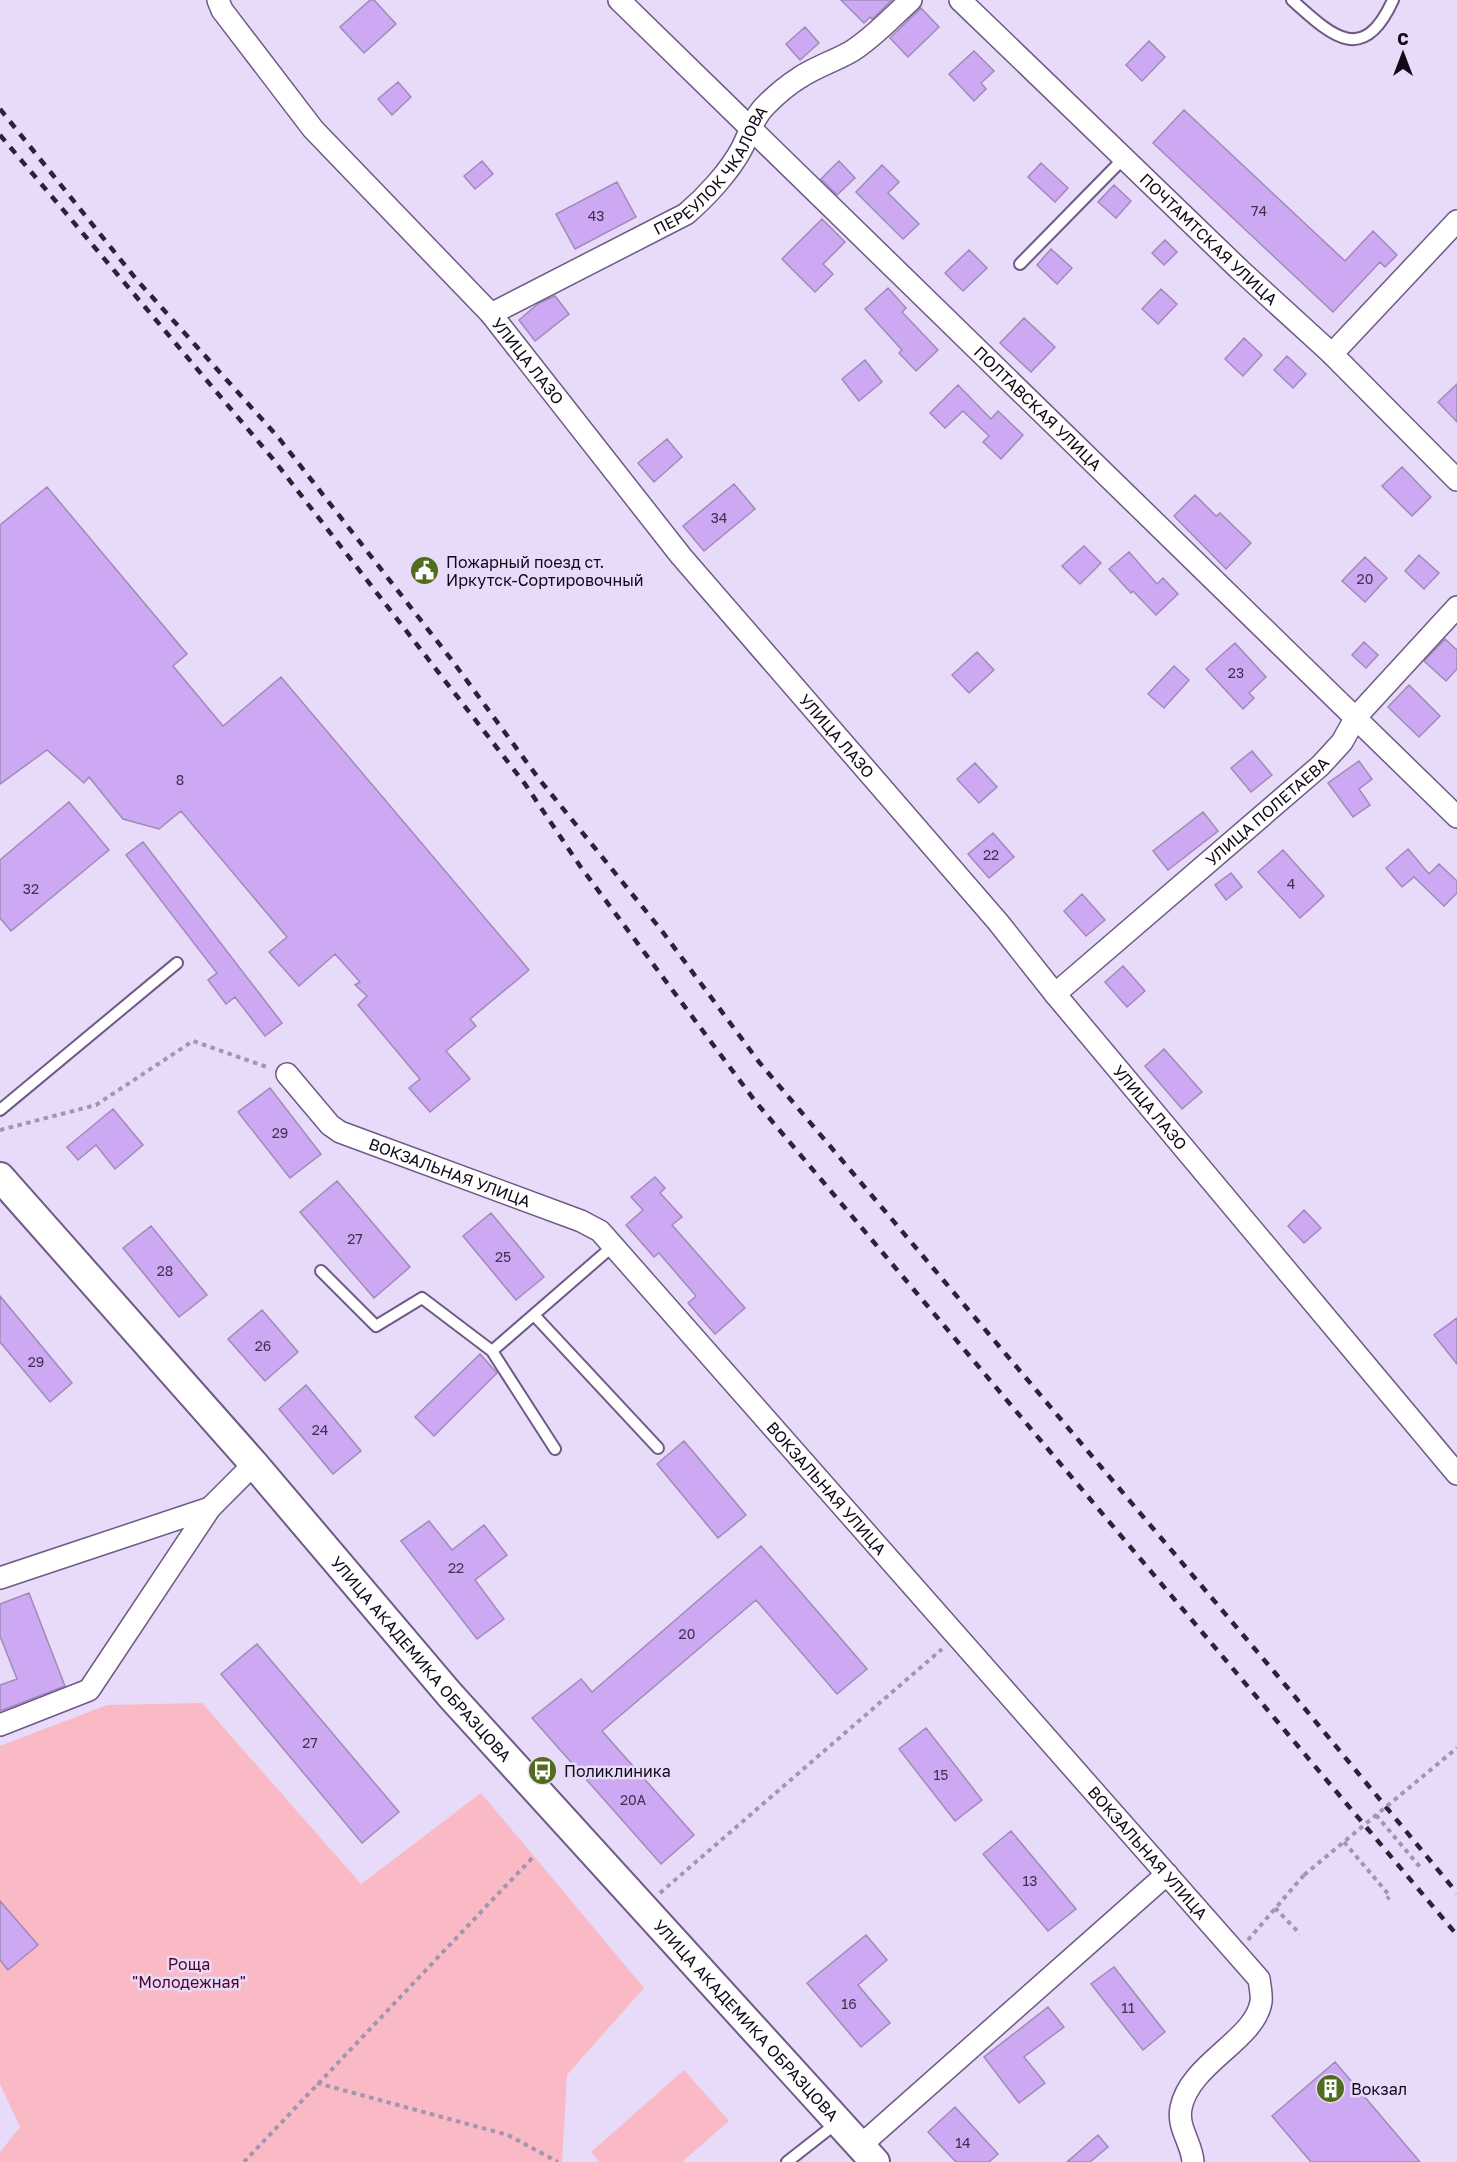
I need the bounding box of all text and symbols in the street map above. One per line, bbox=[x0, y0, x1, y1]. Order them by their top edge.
north arrow bbox=[1373, 24, 1433, 84]
text: С bbox=[1397, 29, 1409, 49]
street label: ПЕРЕУЛОК ЧКАЛОВА bbox=[650, 101, 771, 239]
street label: ПОЧТАМТСКАЯ УЛИЦА bbox=[1136, 169, 1282, 309]
house number: 74 bbox=[1251, 202, 1267, 219]
house number: 43 bbox=[588, 207, 604, 224]
street label: УЛИЦА ЛАЗО bbox=[488, 314, 568, 408]
street label: ПОЛТАВСКАЯ УЛИЦА bbox=[970, 342, 1106, 475]
house number: 34 bbox=[711, 509, 727, 526]
place label: Пожарный поезд ст. Иркутск-Сортировочный bbox=[446, 552, 644, 590]
public building icon: Пожарный поезд ст. Иркутск-Сортировочный bbox=[409, 555, 441, 587]
house number: 20 bbox=[1357, 570, 1373, 587]
house number: 23 bbox=[1228, 664, 1244, 681]
street label: УЛИЦА ЛАЗО bbox=[795, 690, 879, 782]
street label: УЛИЦА ПОЛЕТАЕВА bbox=[1201, 753, 1333, 870]
house number: 8 bbox=[176, 771, 184, 788]
house number: 22 bbox=[983, 846, 999, 863]
house number: 4 bbox=[1287, 875, 1295, 892]
house number: 32 bbox=[23, 880, 39, 897]
street label: УЛИЦА ЛАЗО bbox=[1109, 1061, 1191, 1154]
house number: 29 bbox=[272, 1124, 288, 1141]
street label: ВОКЗАЛЬНАЯ УЛИЦА bbox=[366, 1134, 534, 1212]
house number: 27 bbox=[347, 1230, 363, 1247]
house number: 25 bbox=[495, 1248, 511, 1265]
house number: 28 bbox=[157, 1262, 173, 1279]
house number: 26 bbox=[255, 1337, 271, 1354]
house number: 29 bbox=[28, 1353, 44, 1370]
street label: ВОКЗАЛЬНАЯ УЛИЦА bbox=[763, 1417, 891, 1559]
house number: 24 bbox=[312, 1421, 328, 1438]
street label: УЛИЦА АКАДЕМИКА ОБРАЗЦОВА bbox=[327, 1552, 516, 1766]
house number: 22 bbox=[448, 1559, 464, 1576]
house number: 20 bbox=[679, 1625, 695, 1642]
house number: 27 bbox=[302, 1734, 318, 1751]
bus stop icon: Поликлиника bbox=[527, 1755, 559, 1787]
place label: Поликлиника bbox=[564, 1761, 671, 1781]
house number: 15 bbox=[934, 1766, 948, 1783]
street label: ВОКЗАЛЬНАЯ УЛИЦА bbox=[1084, 1782, 1212, 1924]
house number: 20А bbox=[620, 1791, 647, 1808]
house number: 13 bbox=[1023, 1872, 1037, 1889]
street label: УЛИЦА АКАДЕМИКА ОБРАЗЦОВА bbox=[649, 1915, 843, 2125]
park label: Роща "Молодежная" bbox=[132, 1954, 246, 1992]
house number: 16 bbox=[841, 1995, 857, 2012]
house number: 11 bbox=[1121, 1999, 1135, 2016]
building icon: Вокзал bbox=[1314, 2073, 1346, 2105]
place label: Вокзал bbox=[1351, 2079, 1407, 2099]
house number: 14 bbox=[955, 2134, 971, 2151]

